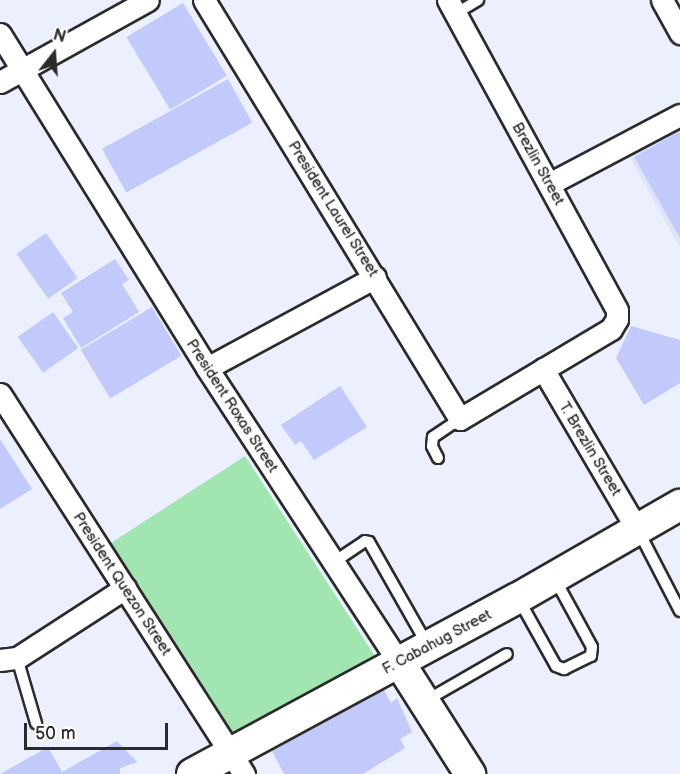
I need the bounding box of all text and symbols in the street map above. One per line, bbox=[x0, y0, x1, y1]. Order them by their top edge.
north arrow bbox=[24, 24, 84, 84]
text: N bbox=[51, 25, 68, 47]
street label: Brezlin Street bbox=[508, 119, 568, 209]
street label: President Laurel Street bbox=[284, 138, 382, 280]
street label: President Roxas Street bbox=[182, 336, 282, 476]
street label: T. Brezlin Street bbox=[555, 399, 625, 499]
street label: President Quezon Street bbox=[69, 509, 175, 659]
street label: F. Cabahug Street bbox=[379, 606, 495, 678]
scale bar bbox=[27, 711, 171, 749]
text: 50 m bbox=[35, 723, 76, 744]

